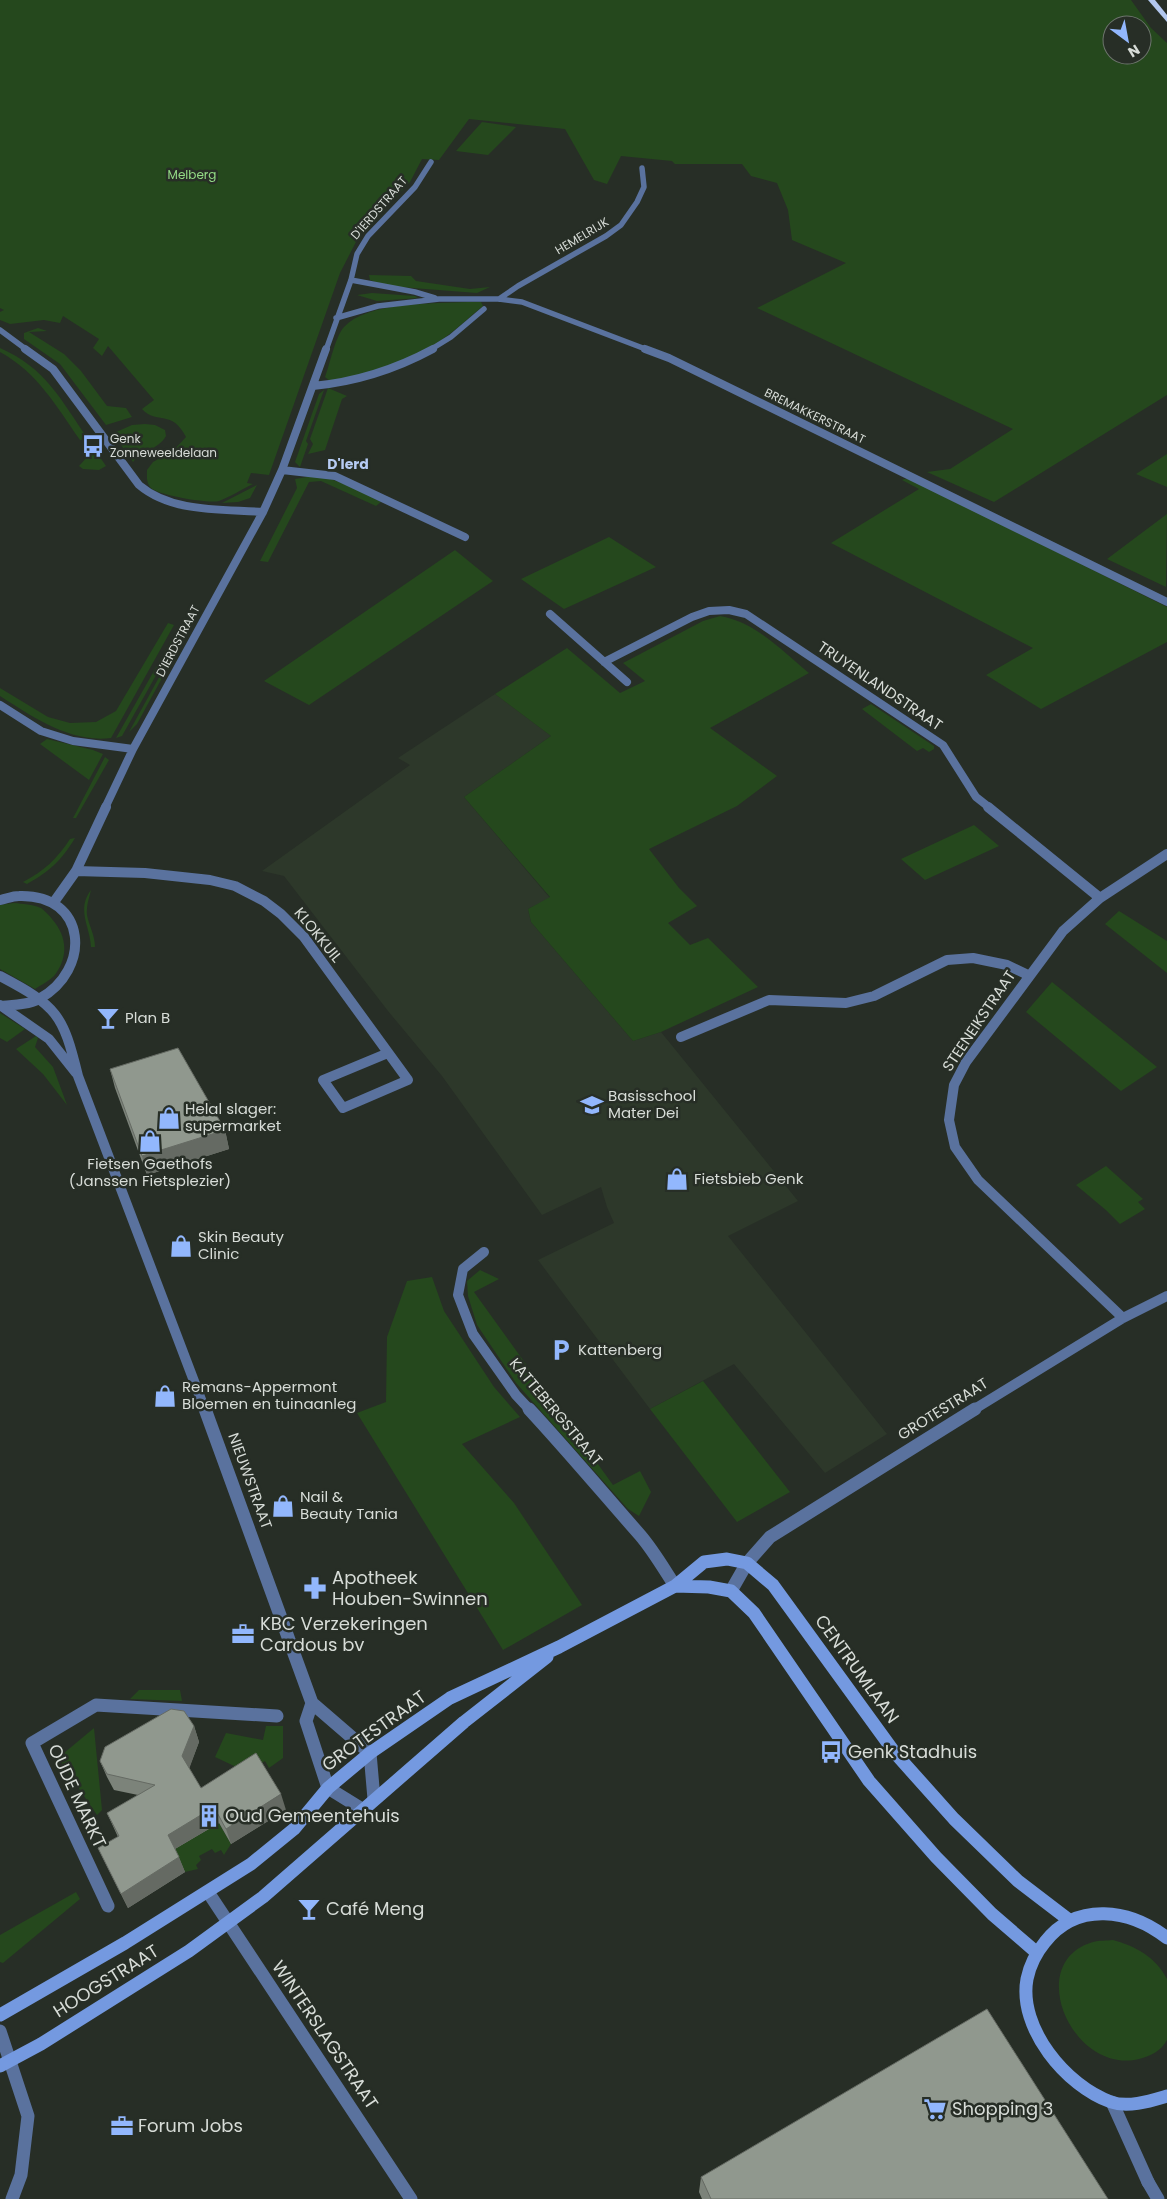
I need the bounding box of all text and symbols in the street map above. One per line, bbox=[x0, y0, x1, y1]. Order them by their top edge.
north arrow bbox=[1102, 15, 1152, 65]
text: N bbox=[1124, 40, 1144, 62]
park label: Melberg bbox=[168, 166, 216, 183]
street label: D'IERDSTRAAT bbox=[346, 172, 411, 243]
street label: HEMELRIJK bbox=[552, 213, 612, 258]
street label: BREMAKKERSTRAAT bbox=[762, 384, 869, 448]
place label: Genk Zonneweeldelaan bbox=[110, 430, 217, 461]
bus stop icon: Genk Zonneweeldelaan bbox=[80, 433, 106, 459]
district label: D'Ierd bbox=[327, 454, 369, 474]
street label: D'IERDSTRAAT bbox=[152, 602, 204, 680]
street label: TRUYENLANDSTRAAT bbox=[814, 636, 947, 735]
street label: KLOKKUIL bbox=[290, 903, 347, 967]
street label: STEENEIKSTRAAT bbox=[937, 966, 1020, 1075]
bar icon: Plan B bbox=[95, 1005, 121, 1031]
place label: Plan B bbox=[125, 1007, 170, 1028]
place label: Basisschool Mater Dei bbox=[608, 1085, 696, 1123]
school or university icon: Basisschool Mater Dei bbox=[579, 1092, 605, 1118]
place label: Helal slager: supermarket bbox=[185, 1098, 281, 1136]
shop icon: Helal slager: supermarket bbox=[156, 1105, 182, 1131]
shop icon: Fietsen Gaethofs (Janssen Fietsplezier) bbox=[137, 1128, 163, 1154]
place label: Fietsen Gaethofs (Janssen Fietsplezier) bbox=[69, 1153, 231, 1191]
shop icon: Fietsbieb Genk bbox=[664, 1166, 690, 1192]
place label: Fietsbieb Genk bbox=[694, 1168, 804, 1189]
place label: Skin Beauty Clinic bbox=[198, 1226, 285, 1264]
shop icon: Skin Beauty Clinic bbox=[168, 1233, 194, 1259]
parking icon: Kattenberg bbox=[548, 1337, 574, 1363]
place label: Kattenberg bbox=[578, 1339, 662, 1360]
street label: KATTEBERGSTRAAT bbox=[505, 1353, 608, 1470]
street label: GROTESTRAAT bbox=[894, 1372, 992, 1445]
place label: Remans-Appermont Bloemen en tuinaanleg bbox=[182, 1376, 356, 1414]
shop icon: Remans-Appermont Bloemen en tuinaanleg bbox=[152, 1383, 178, 1409]
street label: NIEUWSTRAAT bbox=[223, 1430, 278, 1532]
place label: Nail & Beauty Tania bbox=[300, 1486, 398, 1524]
shop icon: Nail & Beauty Tania bbox=[270, 1493, 296, 1519]
place label: Apotheek Houben-Swinnen bbox=[332, 1565, 488, 1611]
pharmacy icon: Apotheek Houben-Swinnen bbox=[302, 1575, 328, 1601]
street label: CENTRUMLAAN bbox=[809, 1609, 905, 1728]
place label: KBC Verzekeringen Cardous bv bbox=[260, 1611, 428, 1657]
office icon: KBC Verzekeringen Cardous bv bbox=[230, 1621, 256, 1647]
street label: GROTESTRAAT bbox=[316, 1684, 431, 1777]
bus stop icon: Genk Stadhuis bbox=[818, 1739, 844, 1765]
place label: Genk Stadhuis bbox=[848, 1739, 977, 1764]
street label: OUDE MARKT bbox=[42, 1740, 113, 1852]
building icon: Oud Gemeentehuis bbox=[196, 1803, 222, 1829]
place label: Oud Gemeentehuis bbox=[225, 1803, 400, 1828]
bar icon: Café Meng bbox=[296, 1896, 322, 1922]
place label: Café Meng bbox=[326, 1896, 424, 1921]
street label: HOOGSTRAAT bbox=[48, 1938, 163, 2023]
street label: WINTERSLAGSTRAAT bbox=[266, 1955, 385, 2114]
supermarket icon: Shopping 3 bbox=[922, 2096, 948, 2122]
place label: Shopping 3 bbox=[952, 2096, 1053, 2121]
office icon: Forum Jobs bbox=[109, 2113, 135, 2139]
place label: Forum Jobs bbox=[138, 2113, 243, 2138]

